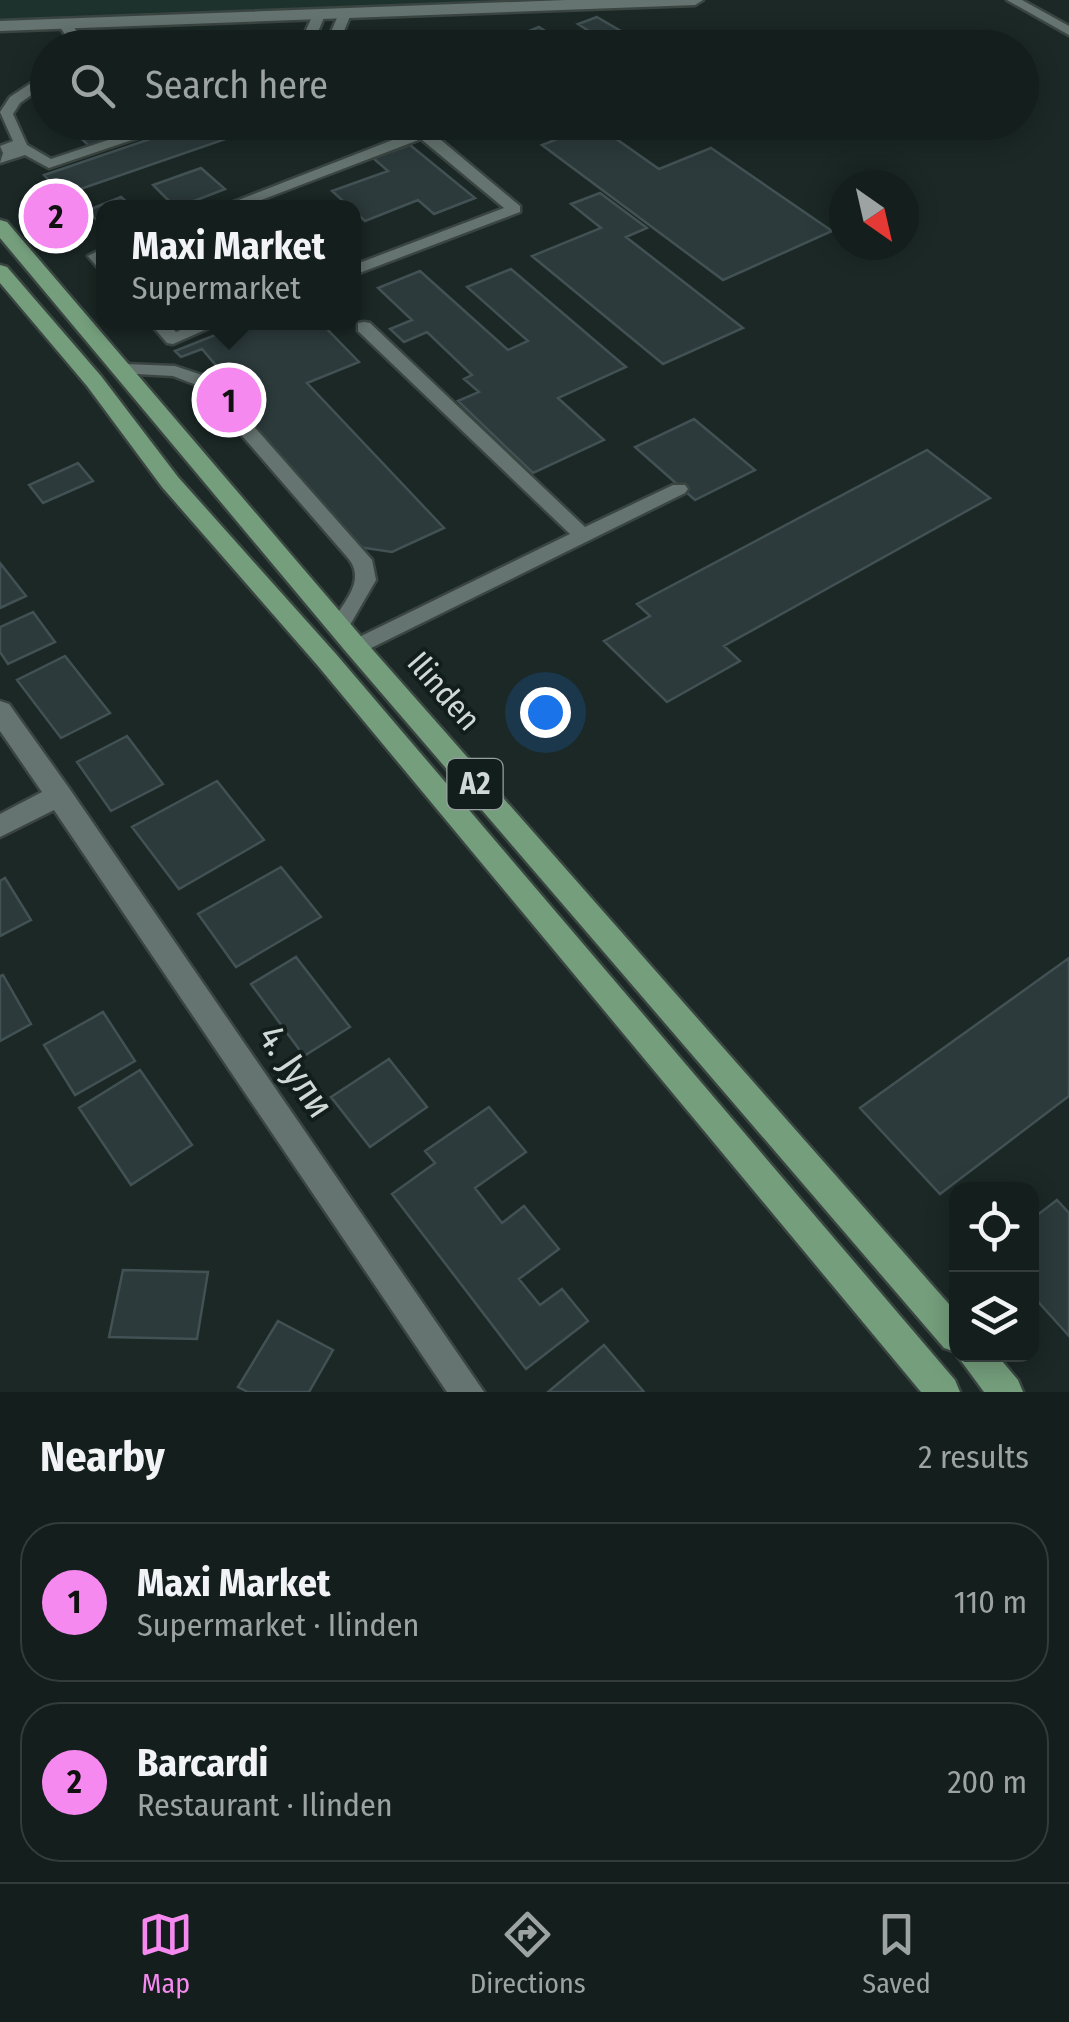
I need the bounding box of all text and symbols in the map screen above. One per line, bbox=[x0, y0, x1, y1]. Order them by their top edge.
search box bbox=[30, 30, 1039, 140]
icon: search bbox=[65, 58, 120, 113]
text: Search here bbox=[145, 62, 328, 108]
north arrow bbox=[829, 170, 919, 260]
pin: 2 bbox=[23, 178, 88, 254]
popup bbox=[96, 200, 361, 330]
text: Maxi Market bbox=[132, 223, 325, 269]
text: Supermarket bbox=[132, 269, 301, 307]
pin: 1 bbox=[196, 362, 262, 438]
street label: Ilinden bbox=[400, 644, 488, 738]
your location bbox=[520, 687, 571, 738]
road number: A2 bbox=[448, 759, 502, 809]
street label: 4. Јули bbox=[248, 1016, 344, 1126]
map controls bbox=[949, 1182, 1039, 1362]
button: locate bbox=[949, 1182, 1039, 1272]
button: layers bbox=[949, 1272, 1039, 1362]
text: Nearby bbox=[40, 1432, 165, 1482]
text: 2 results bbox=[918, 1438, 1029, 1476]
text: Maxi Market bbox=[137, 1560, 330, 1606]
text: 1 bbox=[68, 1583, 81, 1621]
text: 110 m bbox=[954, 1583, 1027, 1621]
text: Supermarket · Ilinden bbox=[137, 1606, 419, 1644]
text: Barcardi bbox=[137, 1740, 268, 1786]
text: 2 bbox=[67, 1763, 82, 1801]
text: 200 m bbox=[947, 1763, 1027, 1801]
text: Restaurant · Ilinden bbox=[137, 1786, 393, 1824]
tab: Map bbox=[138, 1907, 193, 2000]
tab: Directions bbox=[470, 1907, 586, 2000]
tab: Saved bbox=[862, 1907, 931, 2000]

